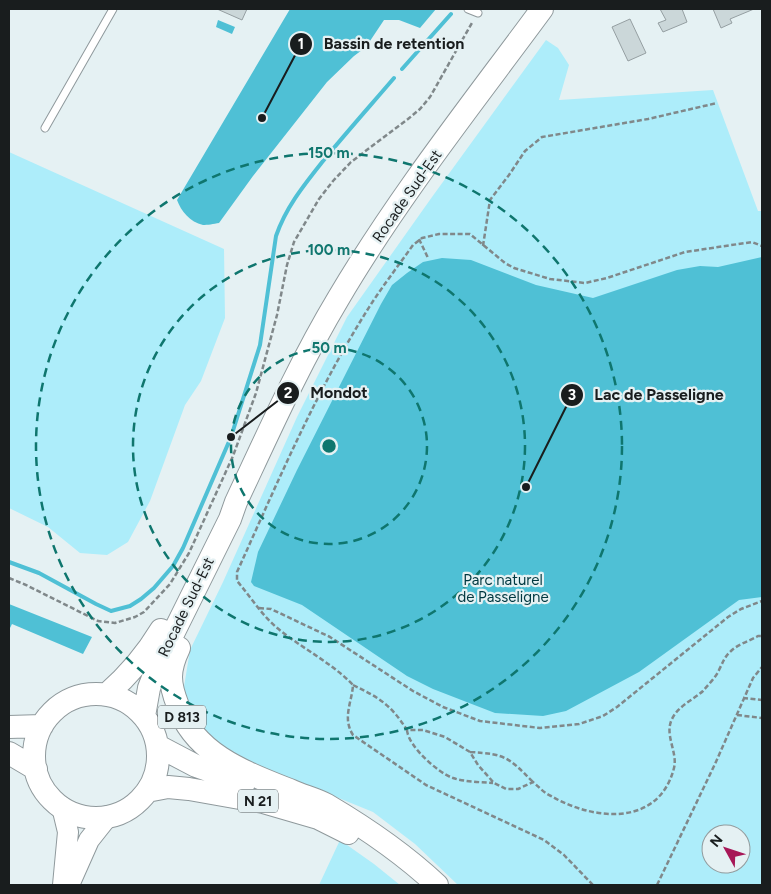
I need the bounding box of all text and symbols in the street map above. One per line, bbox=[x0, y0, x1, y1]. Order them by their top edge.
callout: Bassin de retention bbox=[288, 28, 474, 59]
text: Bassin de retention bbox=[324, 34, 464, 53]
text: 1 bbox=[298, 35, 304, 53]
text: 150 m bbox=[308, 144, 350, 162]
street label: Rocade Sud-Est bbox=[368, 146, 446, 246]
text: 100 m bbox=[308, 241, 350, 259]
text: 50 m bbox=[311, 339, 347, 357]
callout: Mondot bbox=[276, 377, 378, 408]
callout: Lac de Passeligne bbox=[560, 379, 734, 410]
text: Mondot bbox=[310, 383, 368, 402]
text: 2 bbox=[284, 384, 293, 402]
text: Lac de Passeligne bbox=[594, 385, 724, 404]
text: 3 bbox=[568, 386, 576, 404]
centre of rings bbox=[320, 437, 338, 455]
street label: Rocade Sud-Est bbox=[154, 554, 218, 660]
park label: Parc naturel de Passeligne bbox=[457, 571, 549, 606]
road number: D 813 bbox=[158, 706, 206, 729]
road number: N 21 bbox=[238, 789, 278, 812]
north arrow bbox=[701, 824, 751, 874]
text: N bbox=[706, 831, 726, 851]

